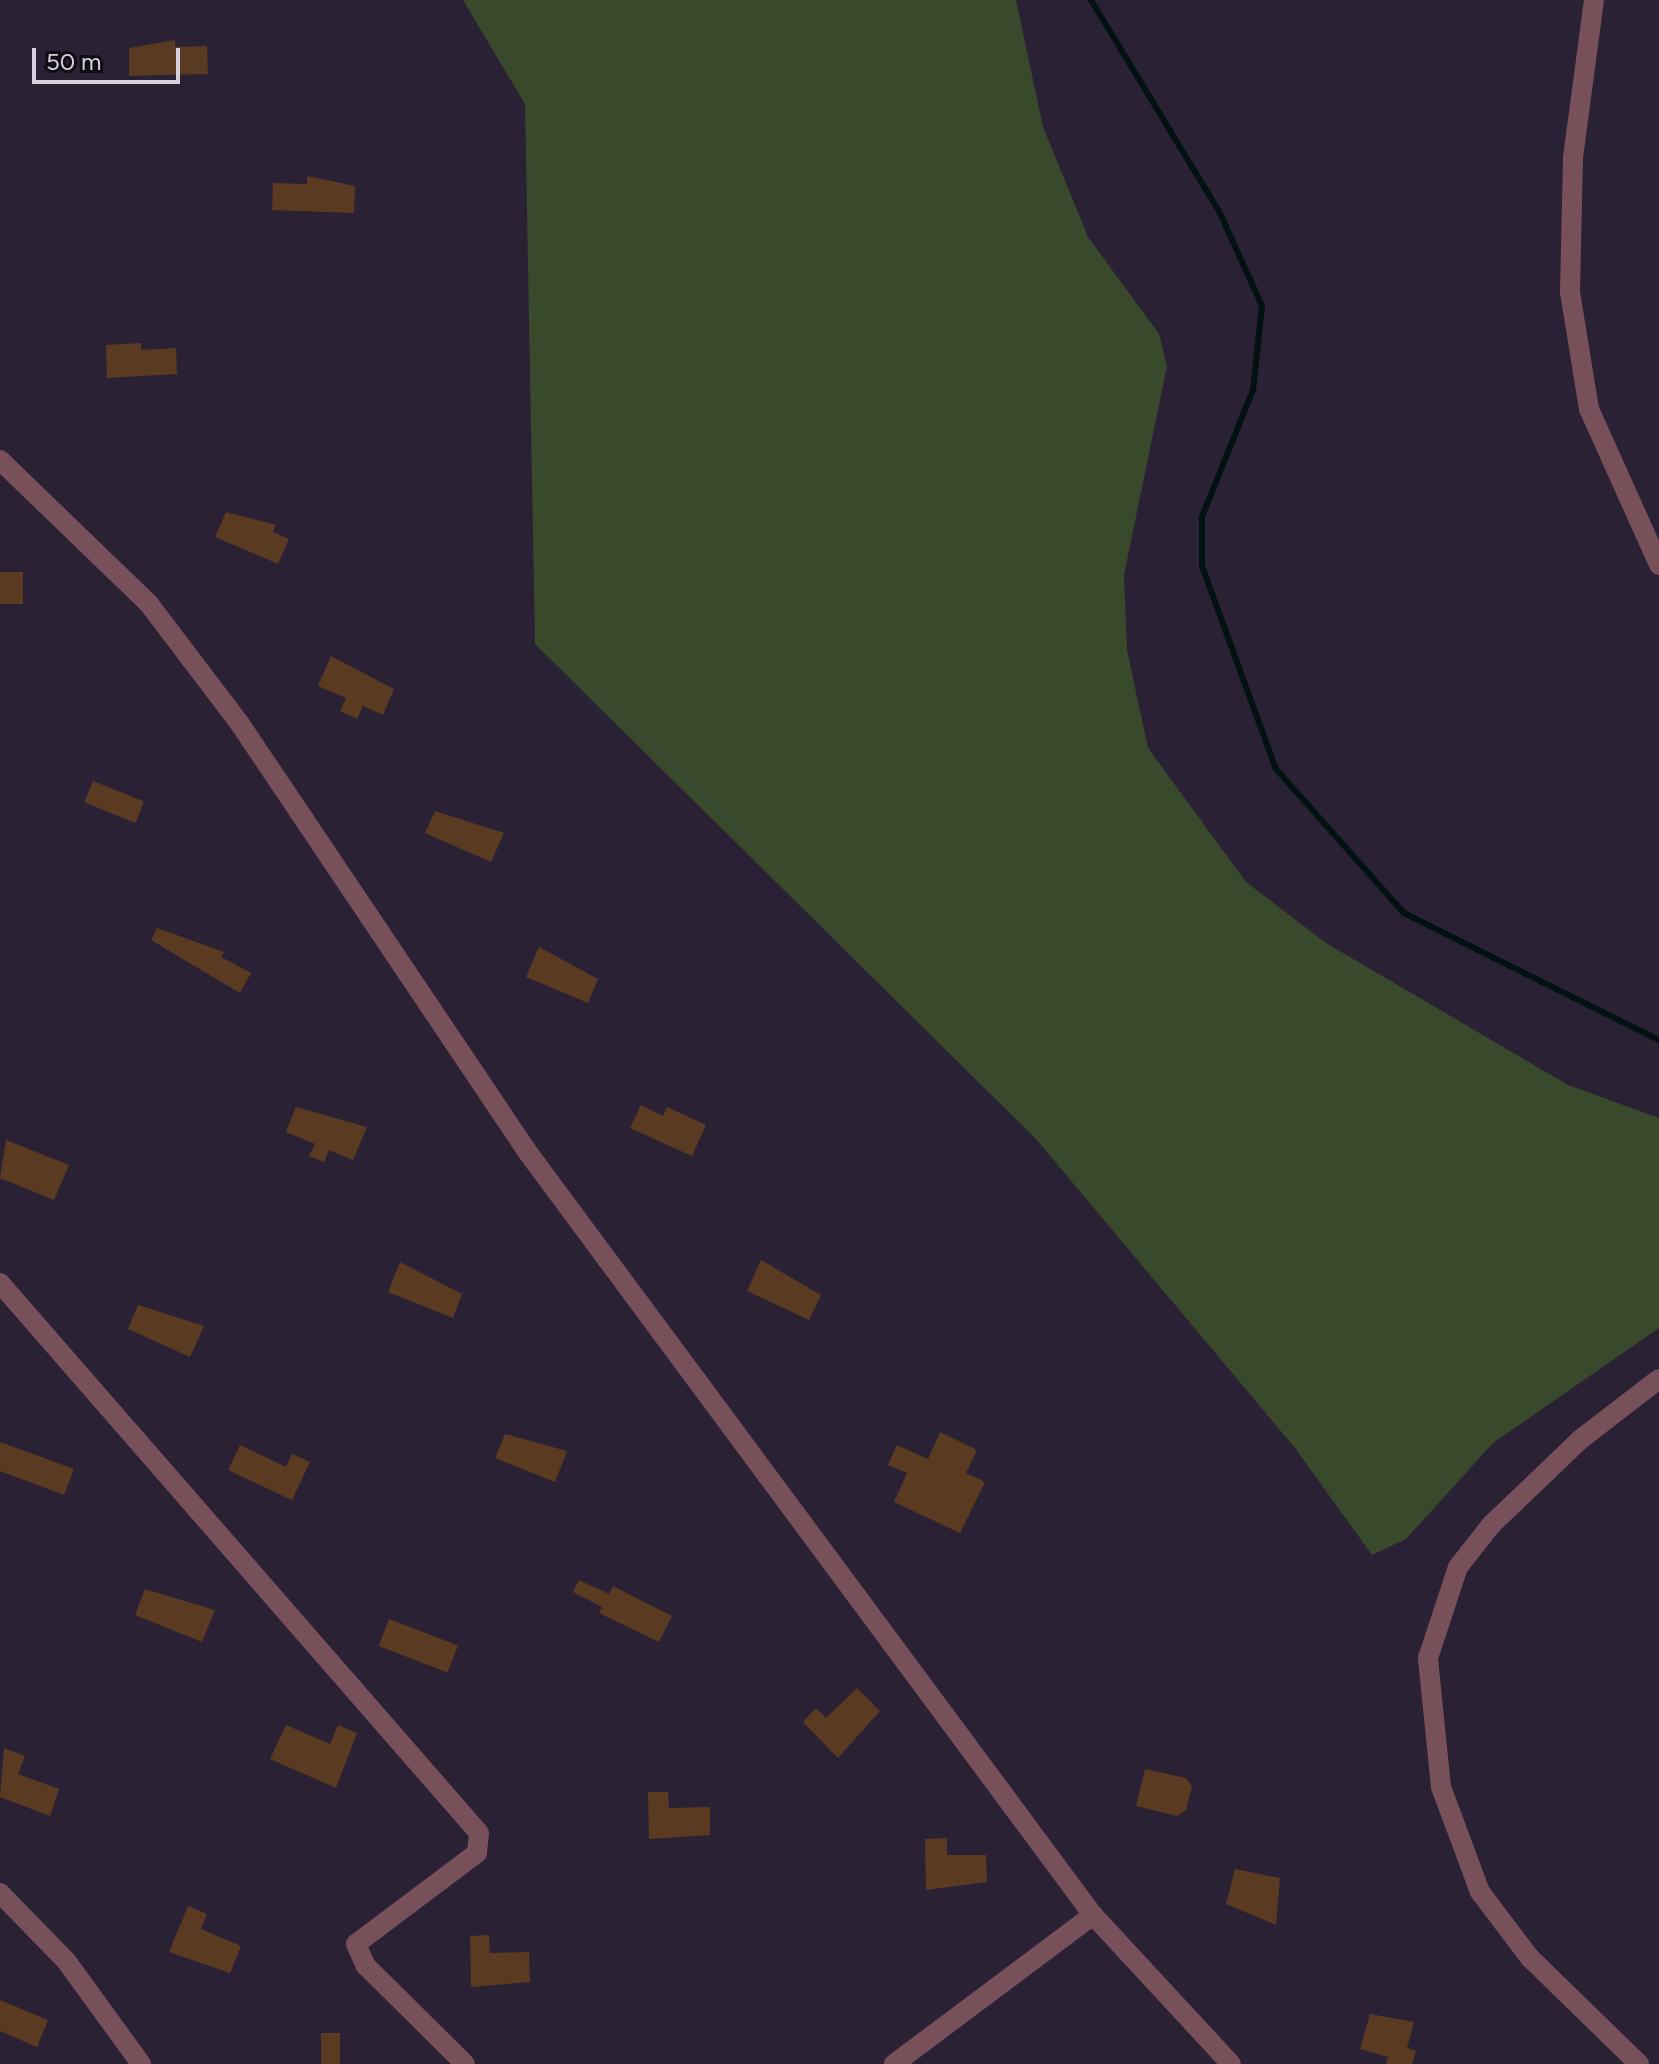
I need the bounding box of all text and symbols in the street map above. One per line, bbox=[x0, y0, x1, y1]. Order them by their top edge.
scale bar bbox=[36, 32, 184, 82]
text: 50 m bbox=[46, 47, 102, 76]

